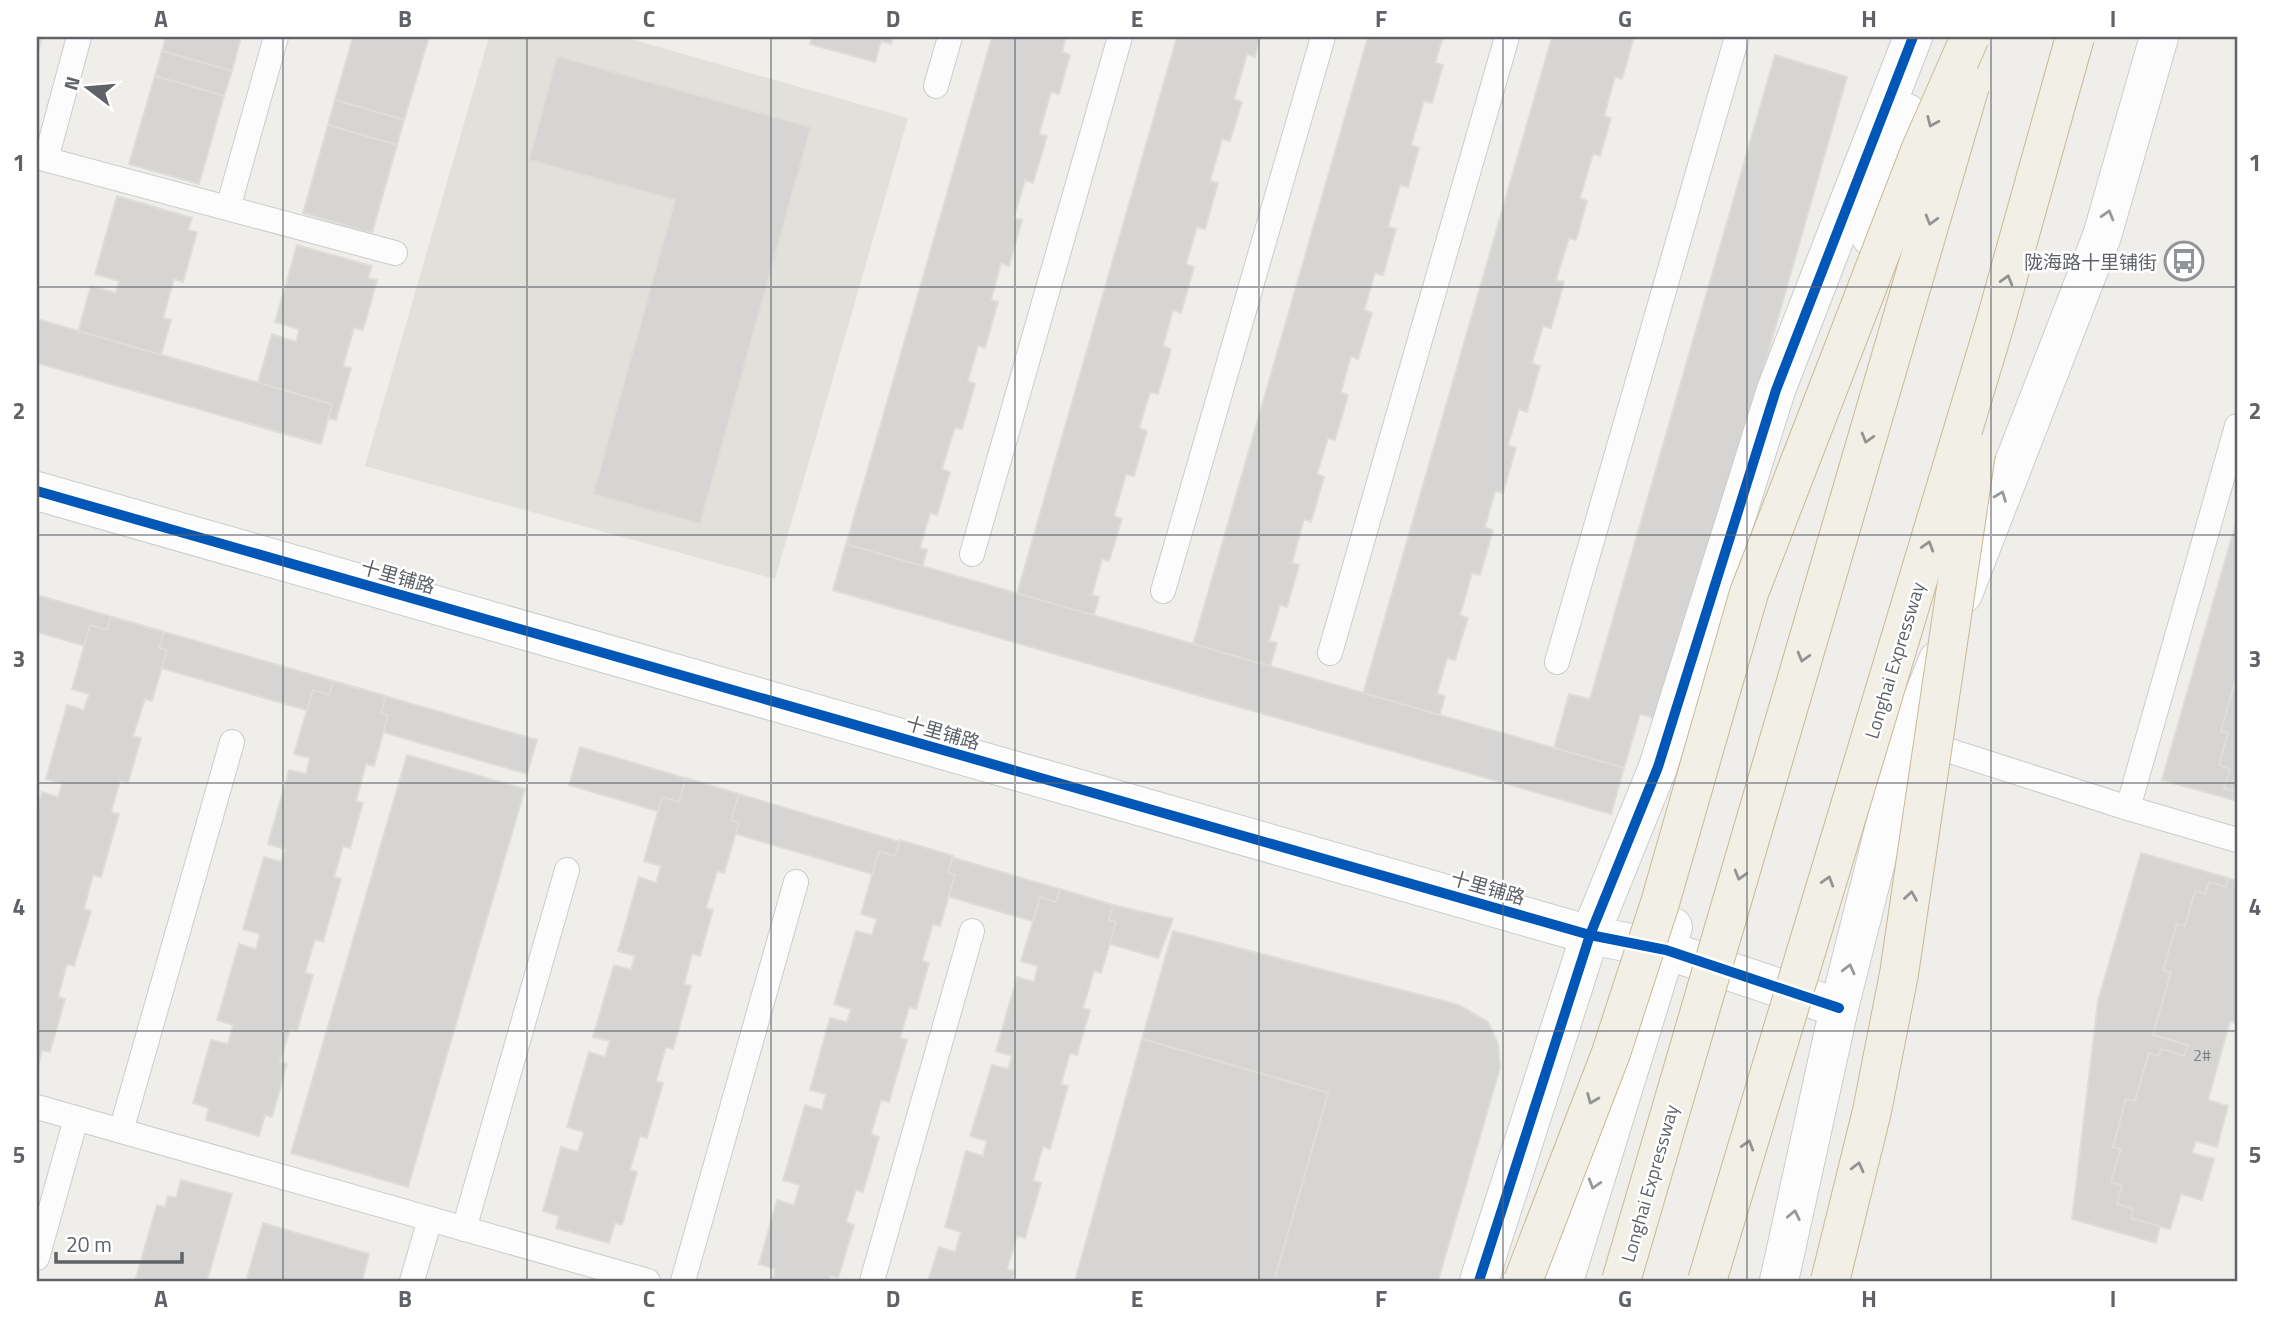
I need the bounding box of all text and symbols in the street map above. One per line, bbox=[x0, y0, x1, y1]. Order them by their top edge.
text: A bbox=[154, 1, 168, 36]
text: B bbox=[398, 1, 412, 36]
text: C bbox=[643, 1, 655, 36]
text: D bbox=[886, 1, 900, 36]
text: E bbox=[1131, 1, 1143, 36]
text: F bbox=[1375, 1, 1387, 36]
text: G bbox=[1618, 1, 1632, 36]
text: H bbox=[1861, 1, 1877, 36]
text: I bbox=[2110, 1, 2116, 36]
north arrow bbox=[52, 52, 122, 122]
text: N bbox=[55, 73, 87, 94]
one-way arrow bbox=[1927, 115, 1941, 127]
text: 1 bbox=[13, 145, 25, 180]
text: 1 bbox=[2249, 145, 2261, 180]
one-way arrow bbox=[2099, 209, 2114, 221]
one-way arrow bbox=[1925, 214, 1939, 226]
bus stop icon: 陇海路十里铺街 bbox=[2163, 240, 2205, 282]
place label: 陇海路十里铺街 bbox=[2024, 247, 2157, 276]
one-way arrow bbox=[1999, 275, 2013, 287]
text: 2 bbox=[13, 393, 25, 428]
text: 2 bbox=[2249, 393, 2261, 428]
one-way arrow bbox=[1861, 432, 1876, 444]
one-way arrow bbox=[1992, 491, 2006, 503]
one-way arrow bbox=[1920, 540, 1935, 552]
street label: 十里铺路 bbox=[357, 552, 439, 600]
street label: Longhai Expressway bbox=[1856, 578, 1932, 742]
text: 3 bbox=[13, 641, 25, 676]
text: 3 bbox=[2249, 641, 2261, 676]
one-way arrow bbox=[1797, 650, 1812, 662]
street label: 十里铺路 bbox=[902, 708, 984, 756]
street label: 十里铺路 bbox=[1447, 863, 1529, 911]
one-way arrow bbox=[1733, 869, 1748, 881]
one-way arrow bbox=[1819, 875, 1834, 887]
text: 4 bbox=[13, 889, 25, 924]
text: 4 bbox=[2249, 889, 2261, 924]
one-way arrow bbox=[1903, 890, 1918, 902]
one-way arrow bbox=[1841, 963, 1855, 975]
house number: 2# bbox=[2193, 1043, 2211, 1067]
one-way arrow bbox=[1587, 1093, 1601, 1105]
street label: Longhai Expressway bbox=[1613, 1101, 1685, 1265]
text: 5 bbox=[13, 1137, 25, 1172]
text: 5 bbox=[2249, 1137, 2261, 1172]
one-way arrow bbox=[1740, 1140, 1755, 1152]
one-way arrow bbox=[1850, 1162, 1864, 1174]
one-way arrow bbox=[1587, 1178, 1602, 1190]
one-way arrow bbox=[1785, 1209, 1800, 1221]
scale bar bbox=[56, 1220, 182, 1264]
text: 20 m bbox=[66, 1228, 112, 1260]
text: A bbox=[154, 1281, 168, 1316]
text: B bbox=[398, 1281, 412, 1316]
text: C bbox=[643, 1281, 655, 1316]
text: D bbox=[886, 1281, 900, 1316]
text: E bbox=[1131, 1281, 1143, 1316]
text: F bbox=[1375, 1281, 1387, 1316]
text: G bbox=[1618, 1281, 1632, 1316]
text: H bbox=[1861, 1281, 1877, 1316]
text: I bbox=[2110, 1281, 2116, 1316]

